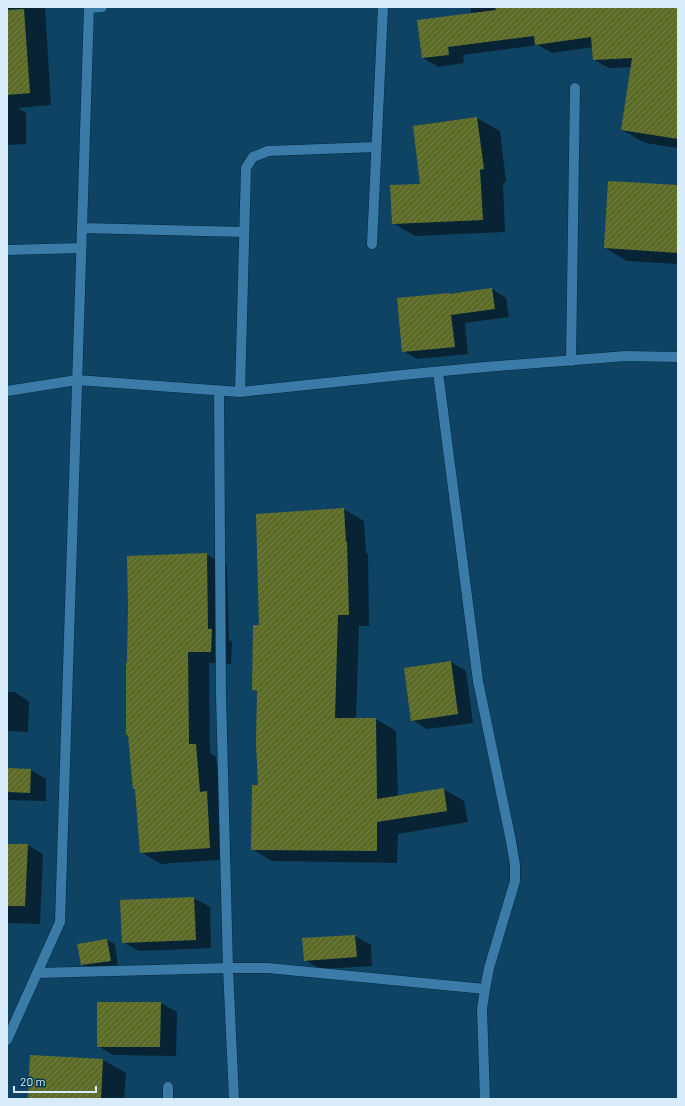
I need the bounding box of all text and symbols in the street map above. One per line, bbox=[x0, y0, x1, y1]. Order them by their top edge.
scale bar bbox=[14, 1068, 96, 1094]
text: 20 m bbox=[20, 1074, 46, 1088]

